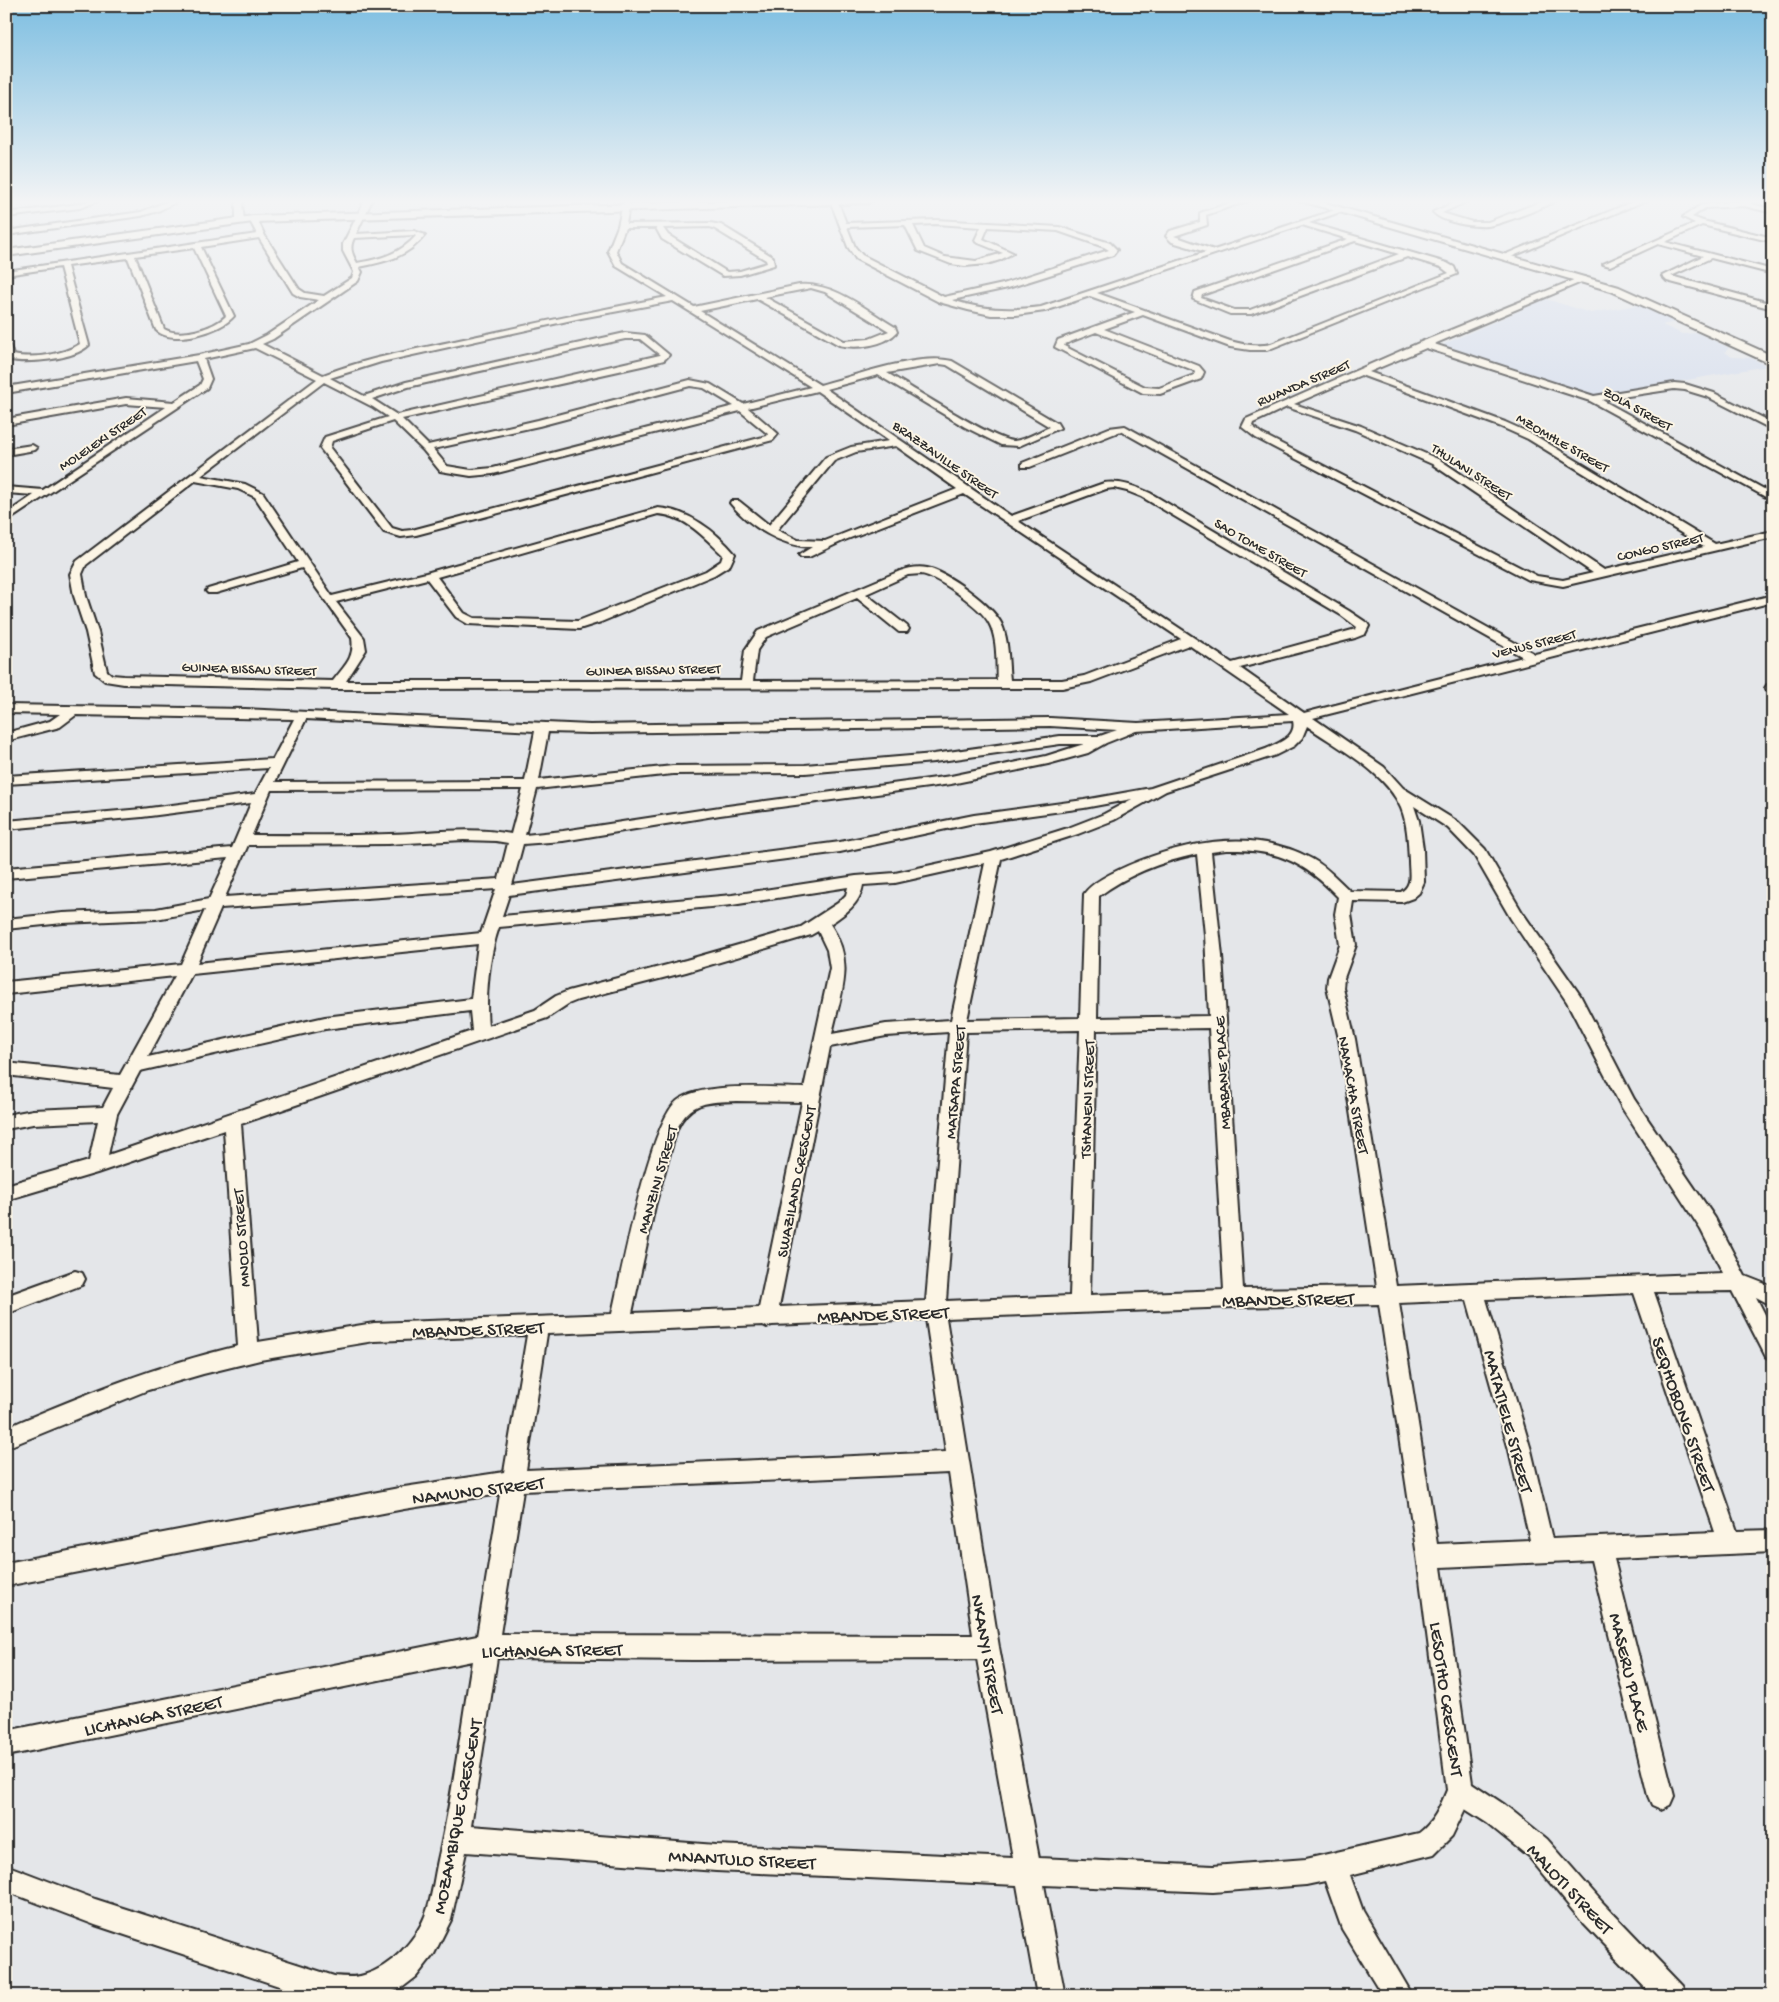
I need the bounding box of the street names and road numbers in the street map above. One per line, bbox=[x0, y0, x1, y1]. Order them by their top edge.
street label: RWANDA STREET bbox=[1255, 357, 1354, 412]
street label: ZOLA STREET bbox=[1599, 384, 1675, 436]
street label: MOLELEKI STREET bbox=[56, 404, 151, 476]
street label: MZOMHLE STREET bbox=[1512, 411, 1612, 478]
street label: BRAZZAVILLE STREET bbox=[888, 418, 1001, 504]
street label: THULANI STREET bbox=[1426, 440, 1515, 506]
street label: SAO TOME STREET bbox=[1210, 516, 1310, 583]
street label: CONGO STREET bbox=[1616, 530, 1706, 567]
street label: VENUS STREET bbox=[1490, 627, 1579, 664]
street label: GUINEA BISSAU STREET bbox=[181, 660, 317, 681]
street label: GUINEA BISSAU STREET bbox=[585, 662, 721, 681]
street label: MBABANE PLACE bbox=[1212, 1015, 1237, 1130]
street label: MATSAPA STREET bbox=[943, 1024, 972, 1140]
street label: NAMACHA STREET bbox=[1332, 1035, 1371, 1157]
street label: TSHANENI STREET bbox=[1078, 1039, 1101, 1160]
street label: SWAZILAND CRESCENT bbox=[774, 1103, 823, 1259]
street label: MANZINI STREET bbox=[635, 1123, 684, 1236]
street label: MNOLO STREET bbox=[231, 1187, 256, 1288]
street label: MBANDE STREET bbox=[1222, 1289, 1355, 1314]
street label: MBANDE STREET bbox=[817, 1303, 950, 1330]
street label: MBANDE STREET bbox=[412, 1318, 545, 1345]
street label: SEQHOBONG STREET bbox=[1644, 1334, 1719, 1497]
street label: MATATIELE STREET bbox=[1476, 1348, 1537, 1497]
street label: NAMUNO STREET bbox=[411, 1473, 547, 1512]
street label: NKANYI STREET bbox=[964, 1593, 1008, 1717]
street label: MASERU PLACE bbox=[1602, 1611, 1654, 1736]
street label: LESOTHO CRESCENT bbox=[1422, 1621, 1467, 1779]
street label: LICHANGA STREET bbox=[481, 1640, 623, 1665]
street label: LICHANGA STREET bbox=[82, 1691, 226, 1743]
street label: MOZAMBIQUE CRESCENT bbox=[429, 1716, 490, 1916]
street label: MALOTI STREET bbox=[1520, 1840, 1617, 1941]
street label: MNANTULO STREET bbox=[668, 1846, 817, 1877]

